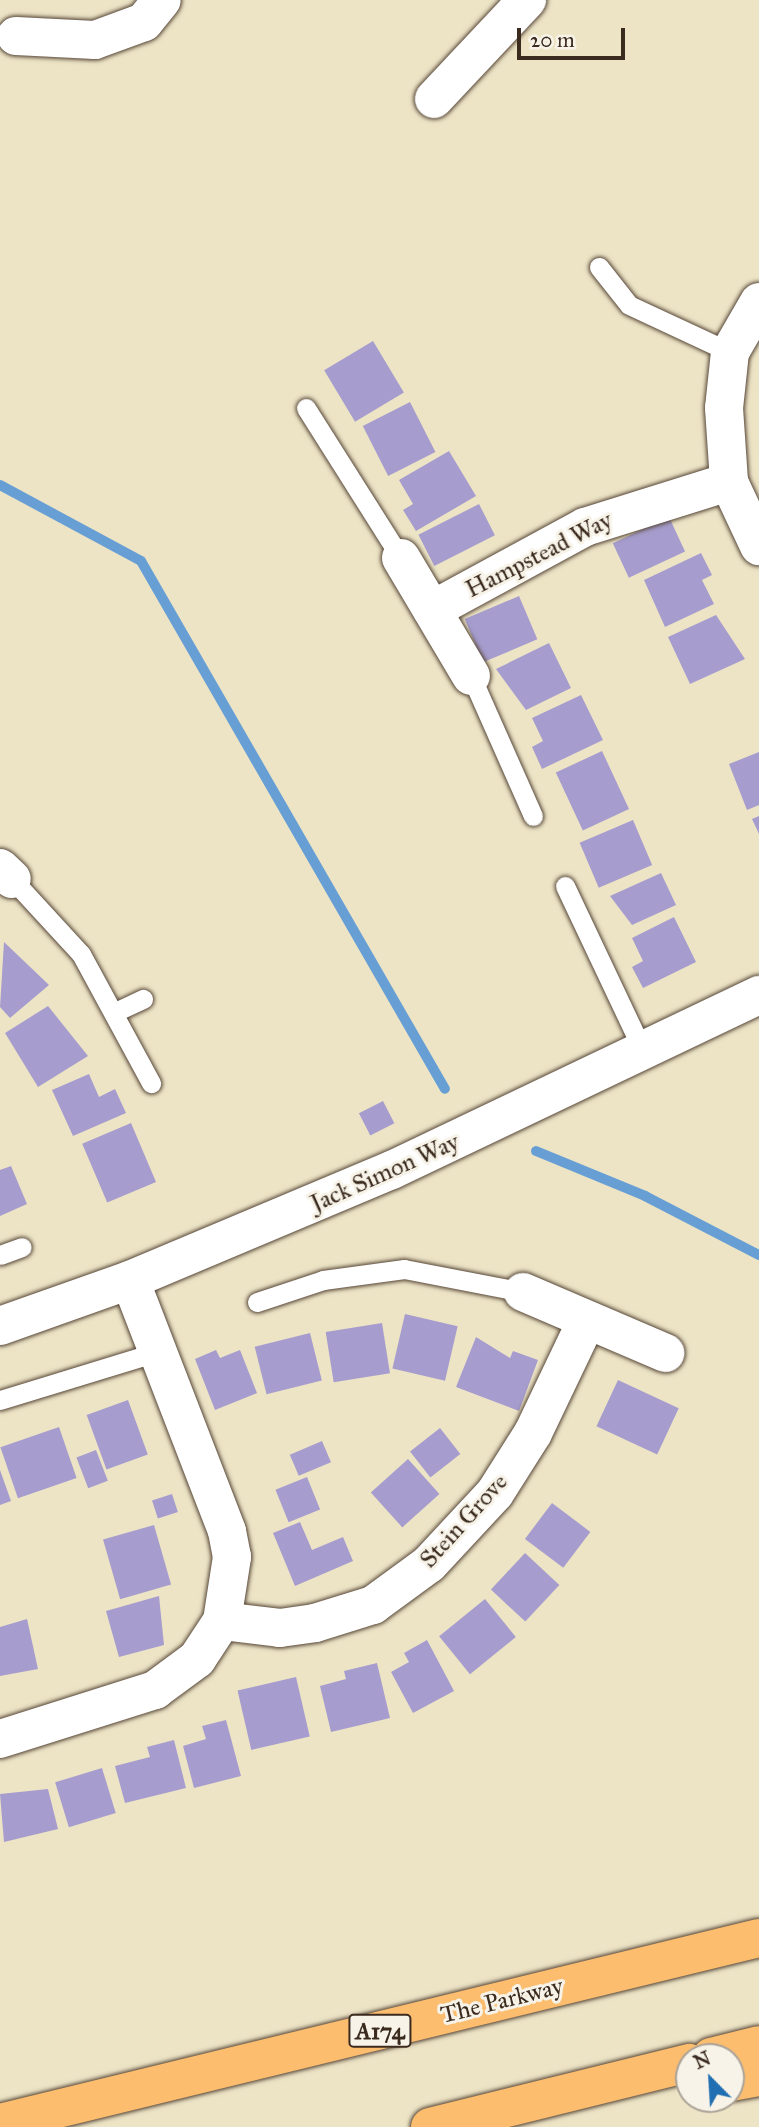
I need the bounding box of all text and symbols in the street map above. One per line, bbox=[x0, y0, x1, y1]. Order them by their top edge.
scale bar bbox=[521, 14, 630, 58]
text: 20 m bbox=[530, 27, 575, 53]
street label: Hampstead Way bbox=[461, 506, 617, 604]
street label: Jack Simon Way bbox=[306, 1127, 464, 1219]
street label: Stein Grove bbox=[414, 1468, 514, 1574]
street label: The Parkway bbox=[438, 1972, 566, 2030]
road number: A174 bbox=[347, 2012, 413, 2050]
north arrow bbox=[675, 2043, 745, 2113]
text: N bbox=[690, 2046, 714, 2074]

